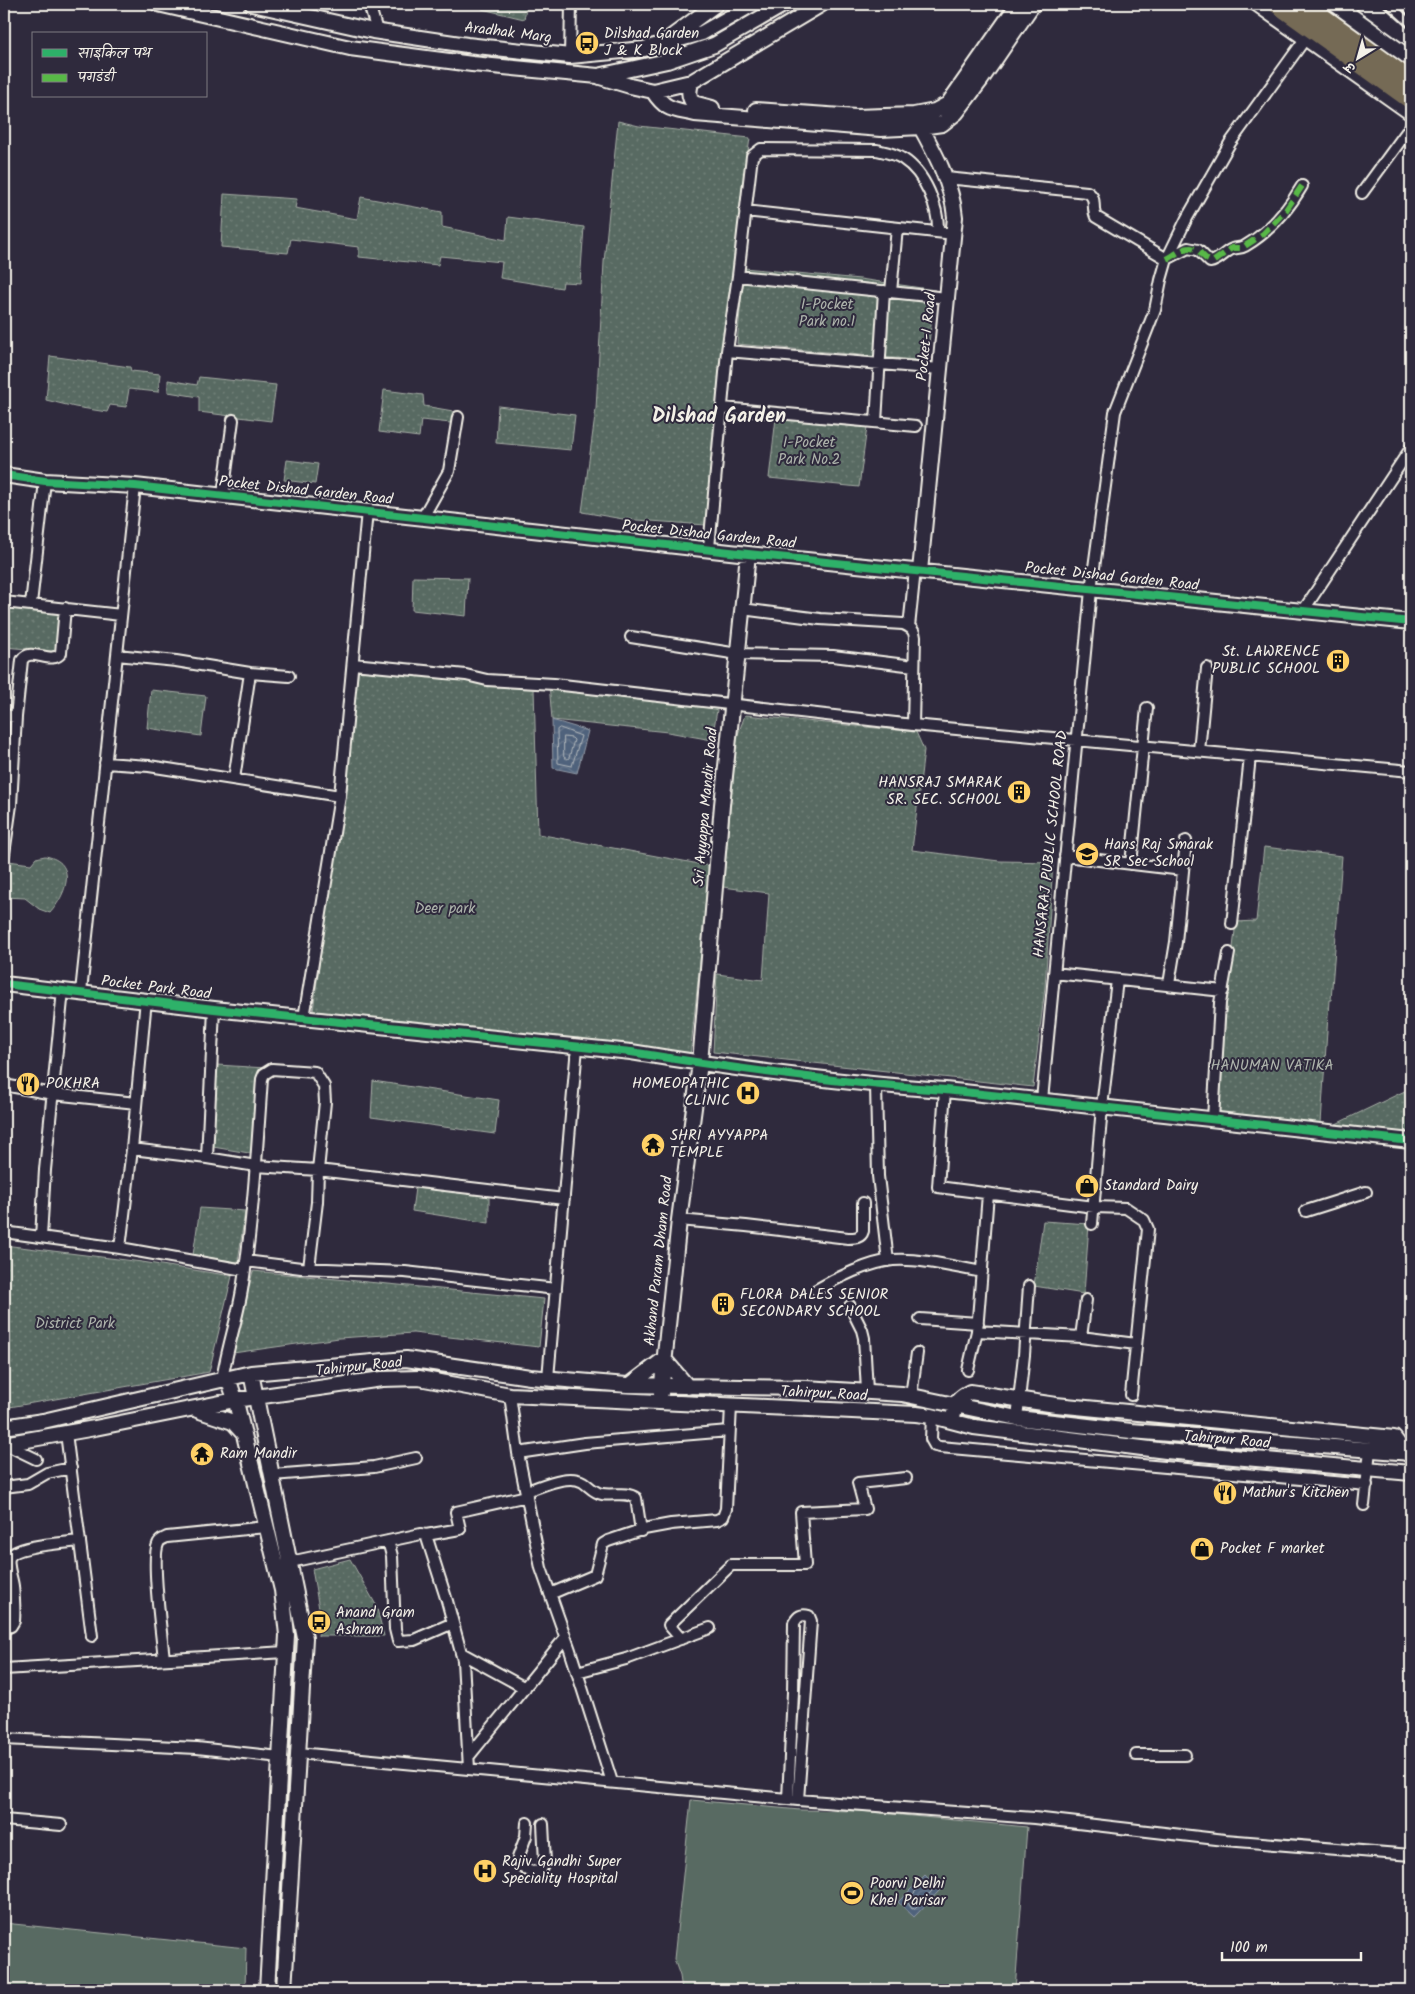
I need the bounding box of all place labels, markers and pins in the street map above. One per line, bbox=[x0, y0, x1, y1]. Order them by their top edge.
place label: Dilshad Garden J & K Block bbox=[604, 22, 699, 63]
bus stop icon: Dilshad Garden J & K Block bbox=[574, 30, 600, 56]
place label: St. LAWRENCE PUBLIC SCHOOL bbox=[1212, 640, 1321, 681]
building icon: St. LAWRENCE PUBLIC SCHOOL bbox=[1325, 648, 1351, 674]
place label: HANSRAJ SMARAK SR. SEC. SCHOOL bbox=[878, 771, 1002, 812]
building icon: HANSRAJ SMARAK SR. SEC. SCHOOL bbox=[1006, 779, 1032, 805]
place label: Hans Raj Smarak SR Sec School bbox=[1104, 833, 1214, 874]
school or university icon: Hans Raj Smarak SR Sec School bbox=[1074, 841, 1100, 867]
restaurant icon: POKHRA bbox=[15, 1071, 41, 1097]
place label: POKHRA bbox=[46, 1072, 100, 1096]
place label: HOMEOPATHIC CLINIC bbox=[632, 1072, 730, 1113]
hospital icon: HOMEOPATHIC CLINIC bbox=[735, 1080, 761, 1106]
place label: SHRI AYYAPPA TEMPLE bbox=[670, 1124, 768, 1165]
temple icon: SHRI AYYAPPA TEMPLE bbox=[640, 1132, 666, 1158]
shop icon: Standard Dairy bbox=[1074, 1173, 1100, 1199]
place label: Standard Dairy bbox=[1104, 1174, 1199, 1198]
place label: FLORA DALES SENIOR SECONDARY SCHOOL bbox=[740, 1283, 889, 1324]
building icon: FLORA DALES SENIOR SECONDARY SCHOOL bbox=[710, 1291, 736, 1317]
temple icon: Ram Mandir bbox=[189, 1441, 215, 1467]
place label: Ram Mandir bbox=[220, 1442, 298, 1466]
restaurant icon: Mathur's Kitchen bbox=[1212, 1480, 1238, 1506]
place label: Mathur's Kitchen bbox=[1242, 1481, 1349, 1505]
shop icon: Pocket F market bbox=[1189, 1536, 1215, 1562]
place label: Pocket F market bbox=[1220, 1537, 1325, 1561]
place label: Anand Gram Ashram bbox=[336, 1601, 415, 1642]
bus stop icon: Anand Gram Ashram bbox=[306, 1609, 332, 1635]
place label: Rajiv Gandhi Super Speciality Hospital bbox=[502, 1850, 622, 1891]
hospital icon: Rajiv Gandhi Super Speciality Hospital bbox=[472, 1858, 498, 1884]
place label: Poorvi Delhi Khel Parisar bbox=[870, 1872, 946, 1913]
sports icon: Poorvi Delhi Khel Parisar bbox=[839, 1880, 865, 1906]

